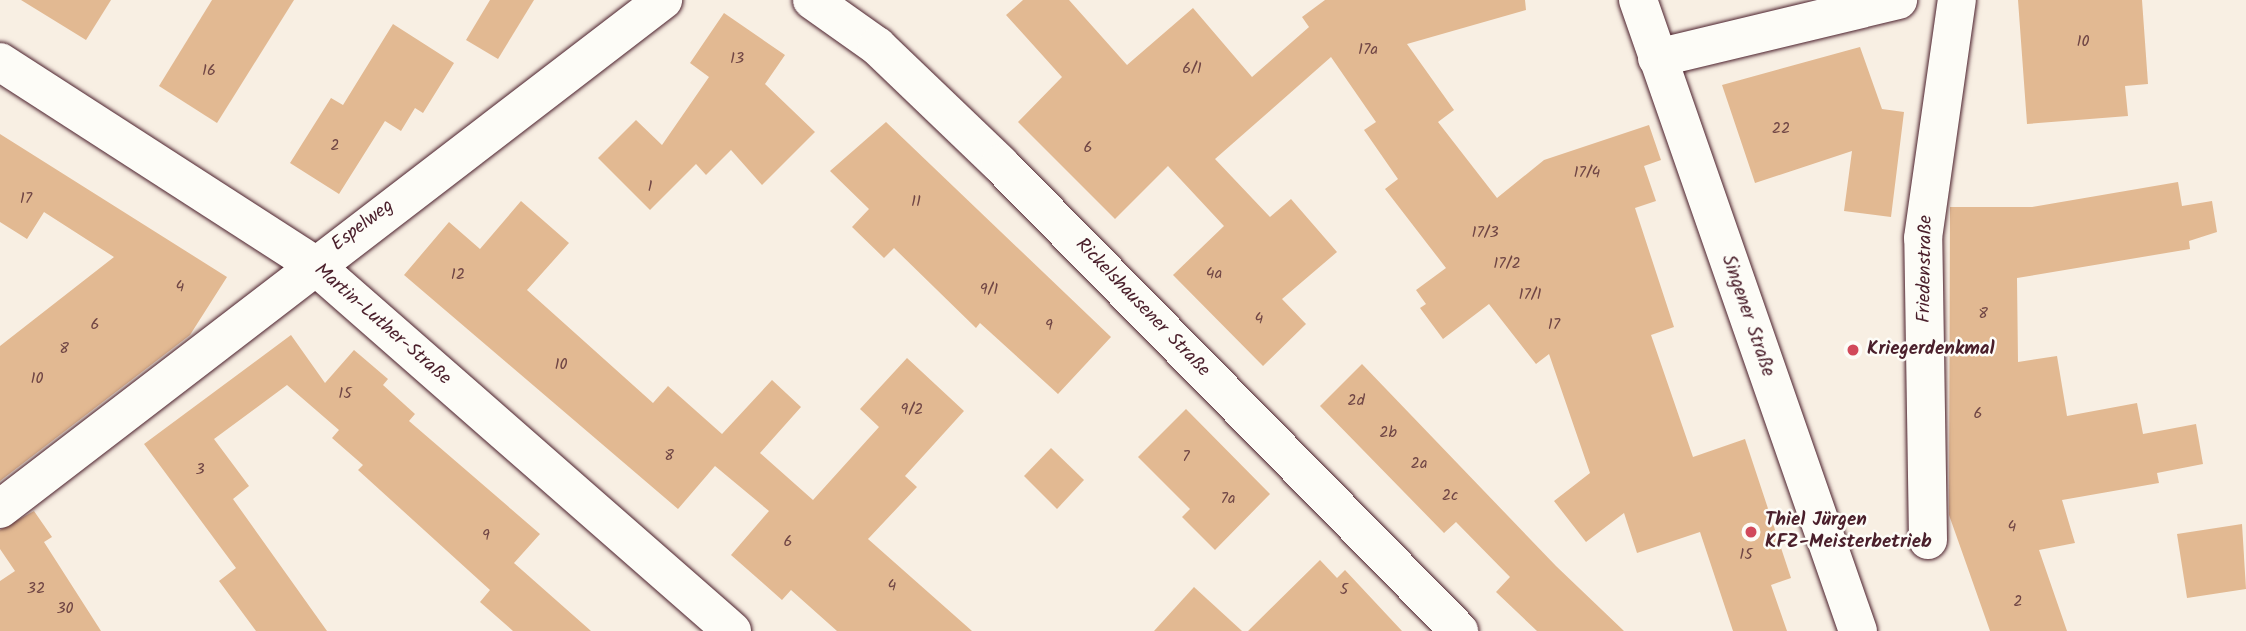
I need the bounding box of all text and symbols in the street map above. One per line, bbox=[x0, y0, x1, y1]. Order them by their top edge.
house number: 10 bbox=[2076, 32, 2090, 52]
house number: 17a bbox=[1358, 40, 1378, 60]
house number: 13 bbox=[730, 49, 744, 69]
house number: 6/1 bbox=[1182, 59, 1202, 79]
house number: 16 bbox=[202, 61, 216, 81]
house number: 22 bbox=[1772, 119, 1790, 139]
house number: 2 bbox=[330, 136, 340, 156]
house number: 6 bbox=[1084, 138, 1092, 158]
house number: 17/4 bbox=[1574, 163, 1600, 183]
house number: 1 bbox=[647, 177, 653, 197]
house number: 17 bbox=[20, 189, 32, 209]
house number: 11 bbox=[911, 192, 921, 212]
street label: Espelweg bbox=[327, 195, 399, 257]
street label: Friedenstraße bbox=[1914, 215, 1938, 323]
house number: 17/3 bbox=[1471, 223, 1499, 243]
street label: Rickelshausener Straße bbox=[1070, 234, 1214, 382]
street label: Singener Straße bbox=[1716, 252, 1778, 380]
house number: 17/2 bbox=[1493, 254, 1521, 274]
street label: Martin-Luther-Straße bbox=[309, 259, 455, 391]
house number: 4a bbox=[1206, 264, 1222, 284]
house number: 12 bbox=[451, 265, 465, 285]
house number: 4 bbox=[176, 277, 184, 297]
house number: 9/1 bbox=[980, 280, 998, 300]
house number: 17/1 bbox=[1518, 285, 1542, 305]
house number: 8 bbox=[1978, 304, 1988, 324]
house number: 4 bbox=[1255, 309, 1263, 329]
house number: 6 bbox=[91, 315, 99, 335]
house number: 17 bbox=[1548, 315, 1560, 335]
house number: 9 bbox=[1045, 316, 1053, 336]
house number: 8 bbox=[59, 339, 69, 359]
place label: Kriegerdenkmal bbox=[1867, 339, 1995, 361]
marker: Kriegerdenkmal bbox=[1845, 342, 1861, 358]
house number: 10 bbox=[554, 355, 568, 375]
house number: 10 bbox=[30, 369, 44, 389]
house number: 15 bbox=[338, 384, 352, 404]
house number: 2d bbox=[1347, 391, 1365, 411]
house number: 9/2 bbox=[901, 400, 923, 420]
house number: 6 bbox=[1974, 404, 1982, 424]
house number: 2b bbox=[1379, 423, 1397, 443]
house number: 8 bbox=[664, 446, 674, 466]
house number: 7 bbox=[1182, 447, 1190, 467]
house number: 2a bbox=[1411, 454, 1427, 474]
house number: 3 bbox=[195, 460, 205, 480]
house number: 2c bbox=[1442, 486, 1458, 506]
house number: 7a bbox=[1221, 489, 1235, 509]
place label: Thiel Jürgen KFZ-Meisterbetrieb bbox=[1765, 510, 1932, 554]
house number: 4 bbox=[2008, 517, 2016, 537]
marker: Thiel Jürgen KFZ-Meisterbetrieb bbox=[1743, 524, 1759, 540]
house number: 9 bbox=[482, 526, 490, 546]
house number: 6 bbox=[784, 532, 792, 552]
house number: 15 bbox=[1739, 545, 1753, 565]
house number: 4 bbox=[888, 576, 896, 596]
house number: 32 bbox=[27, 579, 45, 599]
house number: 5 bbox=[1340, 580, 1348, 600]
house number: 2 bbox=[2013, 592, 2023, 612]
house number: 30 bbox=[56, 599, 74, 619]

